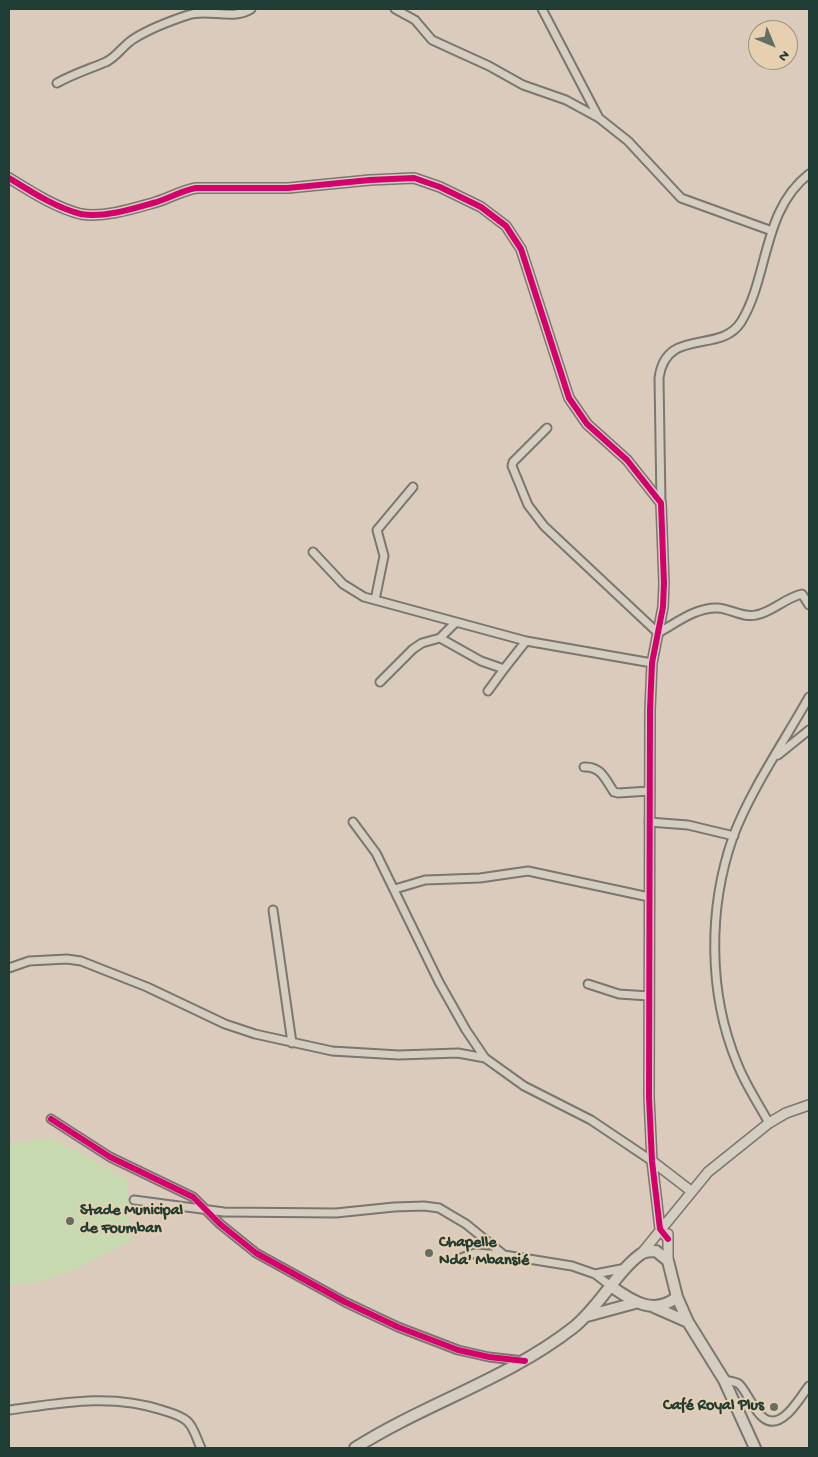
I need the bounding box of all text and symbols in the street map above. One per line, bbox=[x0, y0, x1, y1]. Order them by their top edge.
north arrow bbox=[748, 20, 798, 70]
text: N bbox=[774, 46, 793, 64]
place label: Stade Municipal de Foumban bbox=[80, 1202, 183, 1240]
marker: Stade Municipal de Foumban bbox=[64, 1215, 76, 1227]
place label: Chapelle Nda' Mbansié bbox=[439, 1234, 529, 1272]
marker: Chapelle Nda' Mbansié bbox=[423, 1247, 435, 1259]
place label: Café Royal Plus bbox=[663, 1397, 764, 1417]
marker: Café Royal Plus bbox=[768, 1401, 780, 1413]

